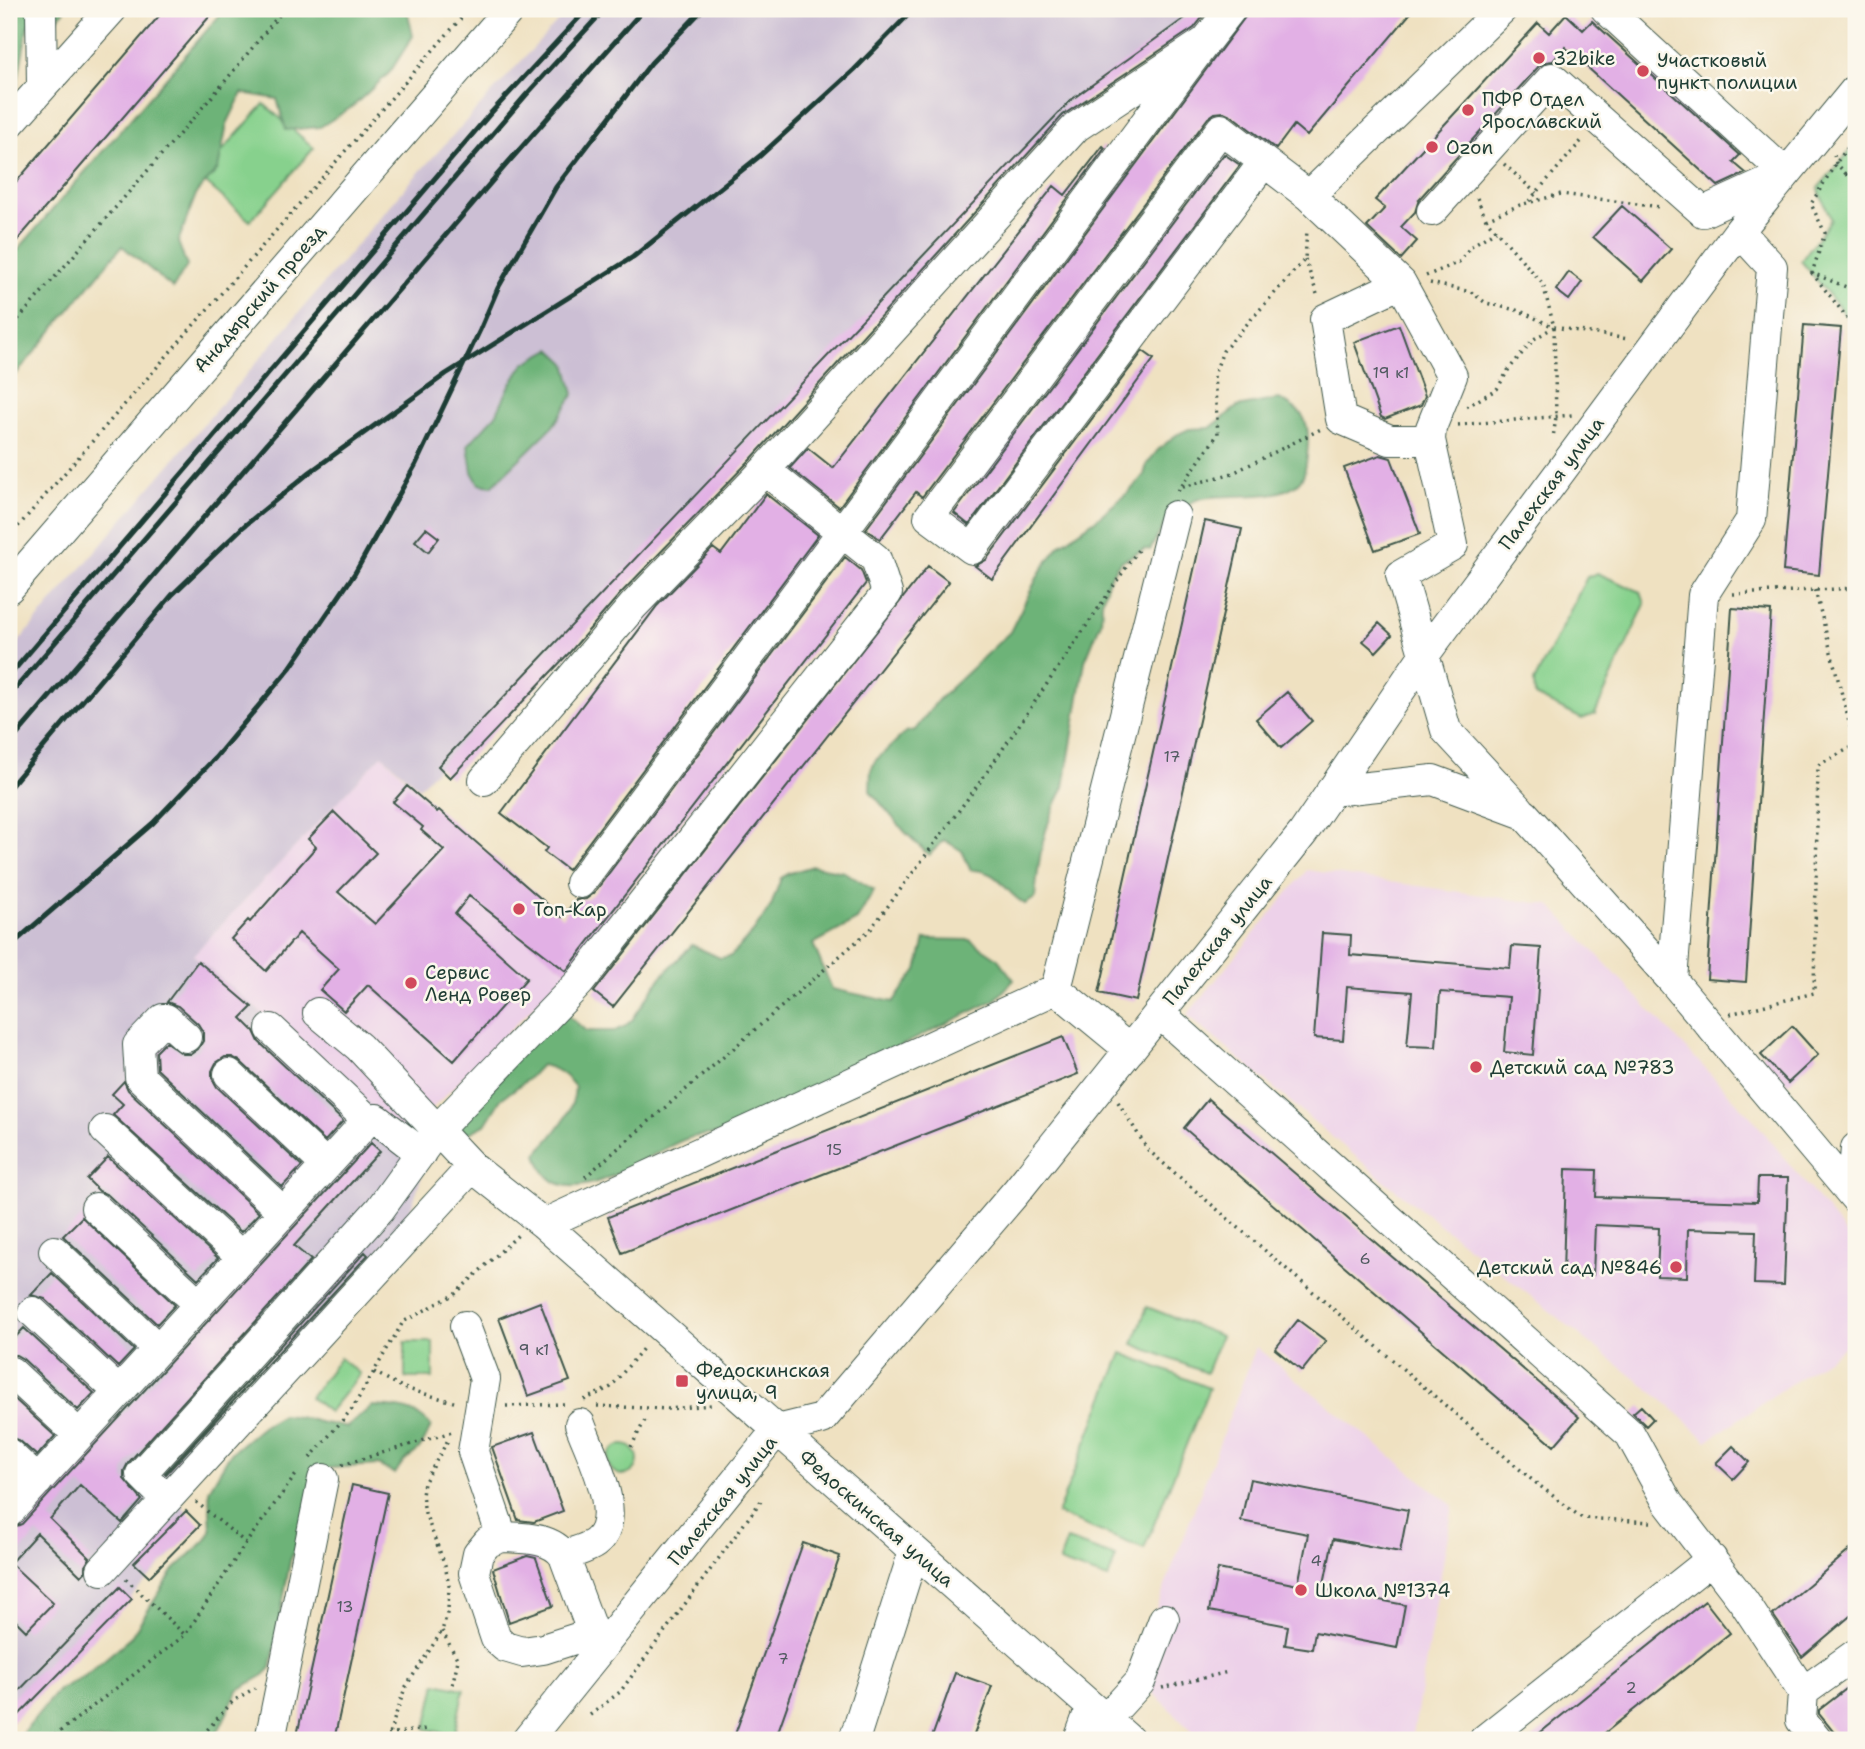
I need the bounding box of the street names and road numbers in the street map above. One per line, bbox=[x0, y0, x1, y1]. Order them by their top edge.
street label: Анадырский проезд bbox=[188, 219, 331, 378]
street label: Палехская улица bbox=[1493, 412, 1610, 555]
street label: Палехская улица bbox=[1157, 870, 1278, 1011]
street label: Палехская улица bbox=[662, 1430, 783, 1571]
street label: Федоскинская улица bbox=[794, 1444, 960, 1593]

